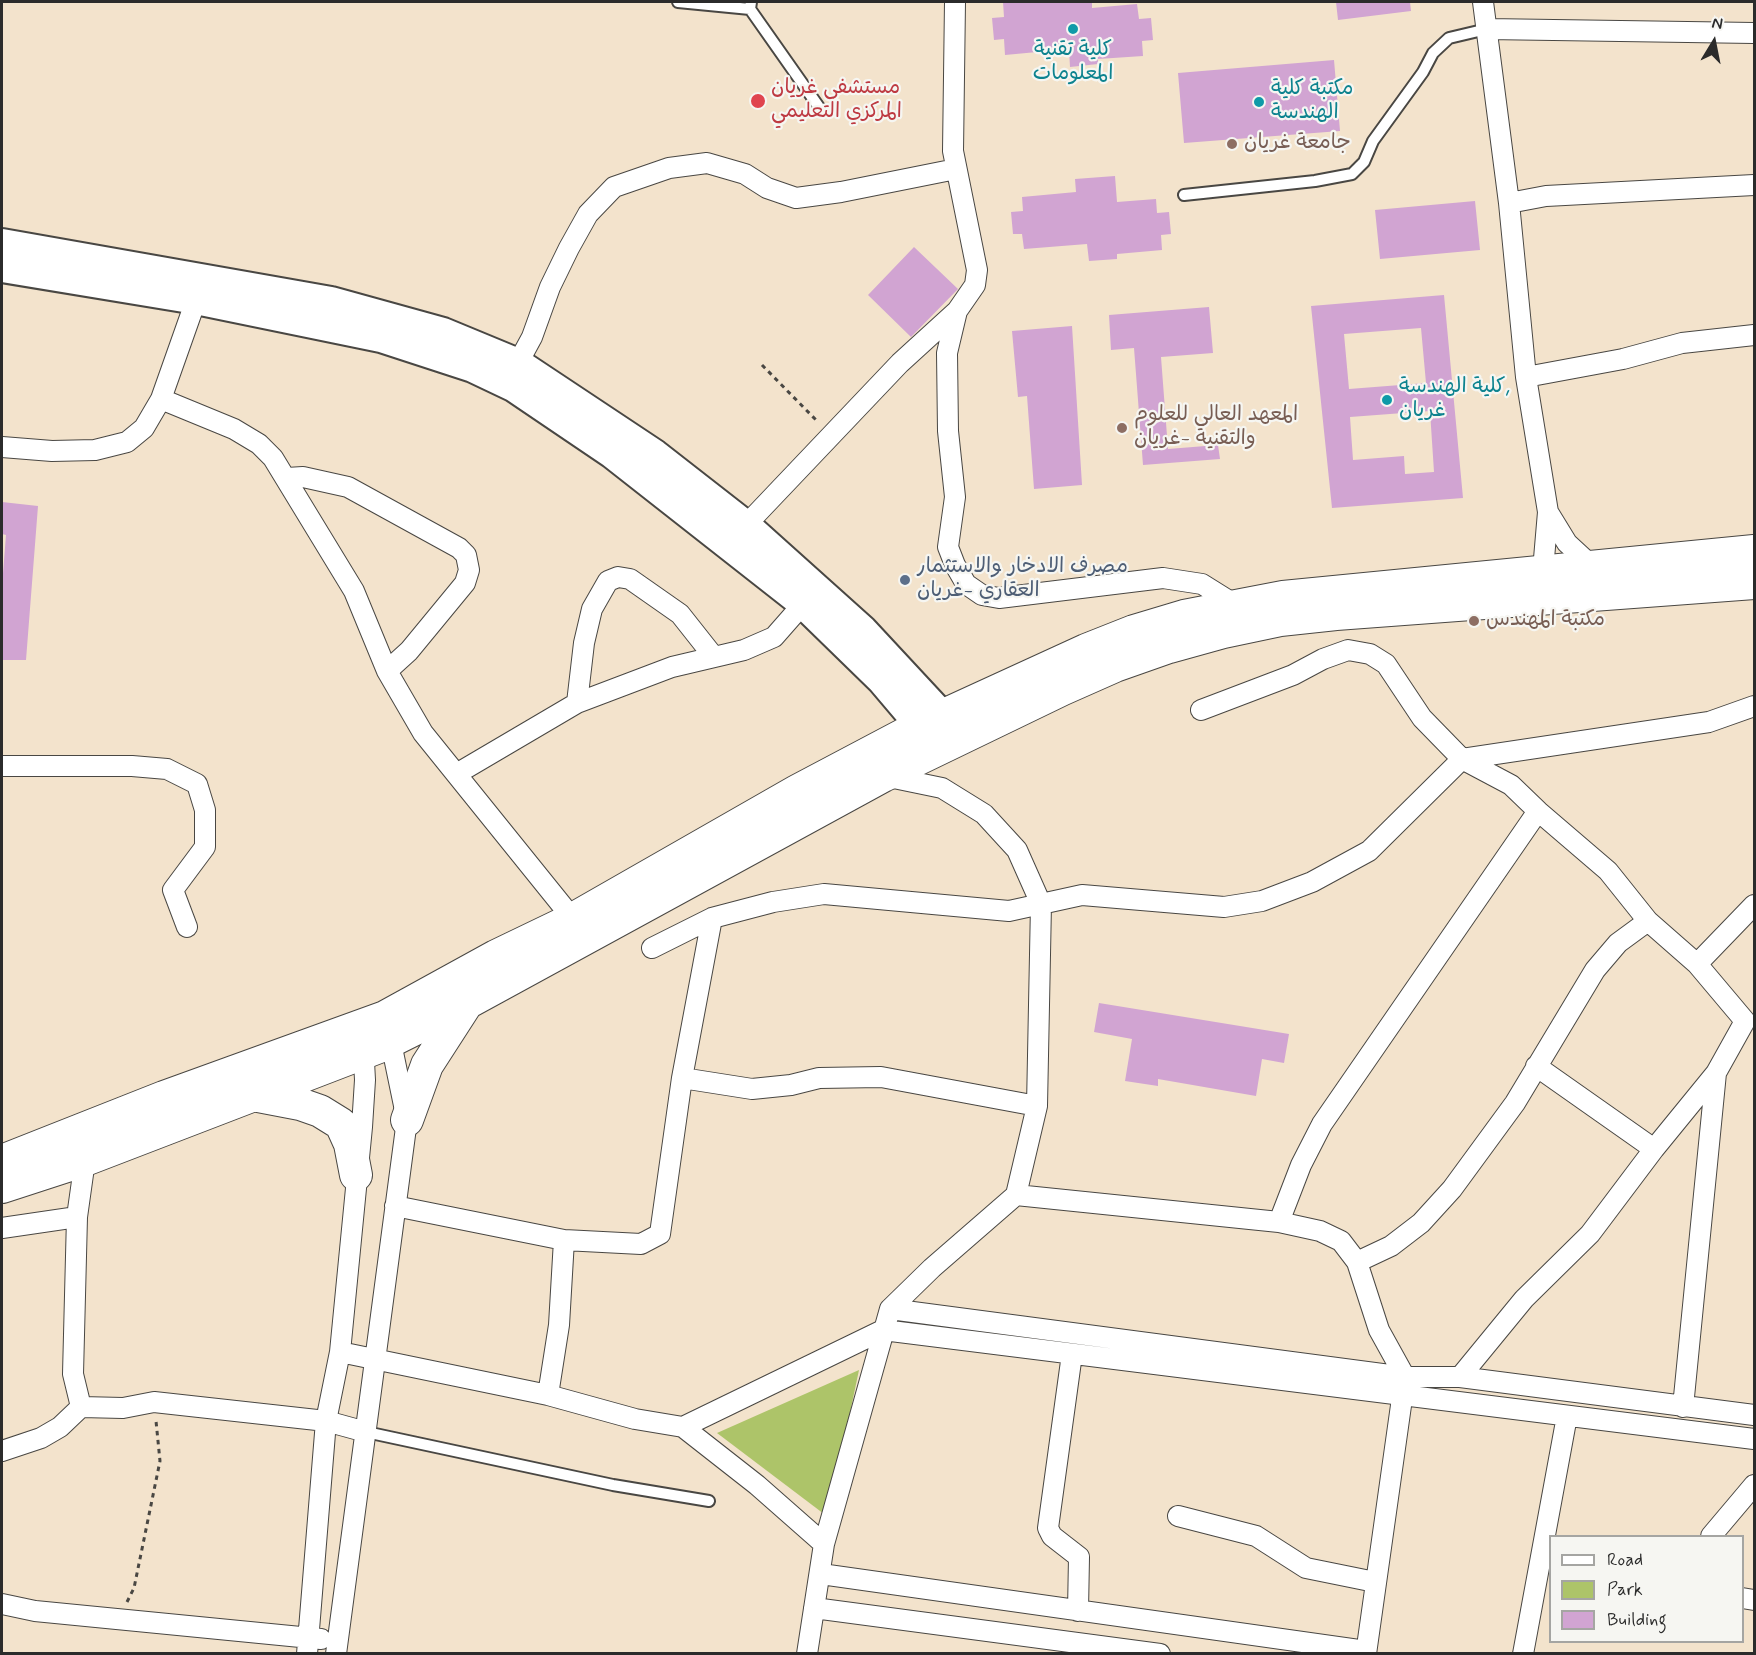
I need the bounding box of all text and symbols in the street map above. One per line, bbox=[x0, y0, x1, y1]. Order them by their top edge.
north arrow bbox=[1684, 12, 1744, 72]
text: N bbox=[1710, 13, 1724, 35]
marker: كلية تقنية المعلومات bbox=[1066, 22, 1080, 36]
place label: كلية تقنية المعلومات bbox=[1033, 38, 1113, 88]
place label: مستشفى غريان المركزي التعليمي bbox=[771, 76, 902, 126]
place label: مكتبة كلية الهندسة bbox=[1271, 77, 1353, 127]
marker: مستشفى غريان المركزي التعليمي bbox=[749, 92, 767, 110]
marker: مكتبة كلية الهندسة bbox=[1252, 95, 1266, 109]
place label: جامعة غريان bbox=[1244, 131, 1351, 157]
marker: جامعة غريان bbox=[1225, 137, 1239, 151]
place label: كلية الهندسة, غريان bbox=[1399, 375, 1510, 425]
marker: كلية الهندسة, غريان bbox=[1380, 393, 1394, 407]
place label: المعهد العالي للعلوم والتقنية -غريان bbox=[1134, 403, 1298, 453]
marker: المعهد العالي للعلوم والتقنية -غريان bbox=[1115, 421, 1129, 435]
place label: مصرف الادخار والاستثمار العقاري -غريان bbox=[917, 555, 1128, 605]
marker: مصرف الادخار والاستثمار العقاري -غريان bbox=[898, 573, 912, 587]
place label: مكتبة المهندس bbox=[1486, 608, 1605, 634]
marker: مكتبة المهندس bbox=[1467, 614, 1481, 628]
legend bbox=[1549, 1535, 1744, 1643]
text: Road bbox=[1607, 1548, 1643, 1572]
text: Park bbox=[1607, 1578, 1643, 1602]
text: Building bbox=[1607, 1608, 1667, 1632]

